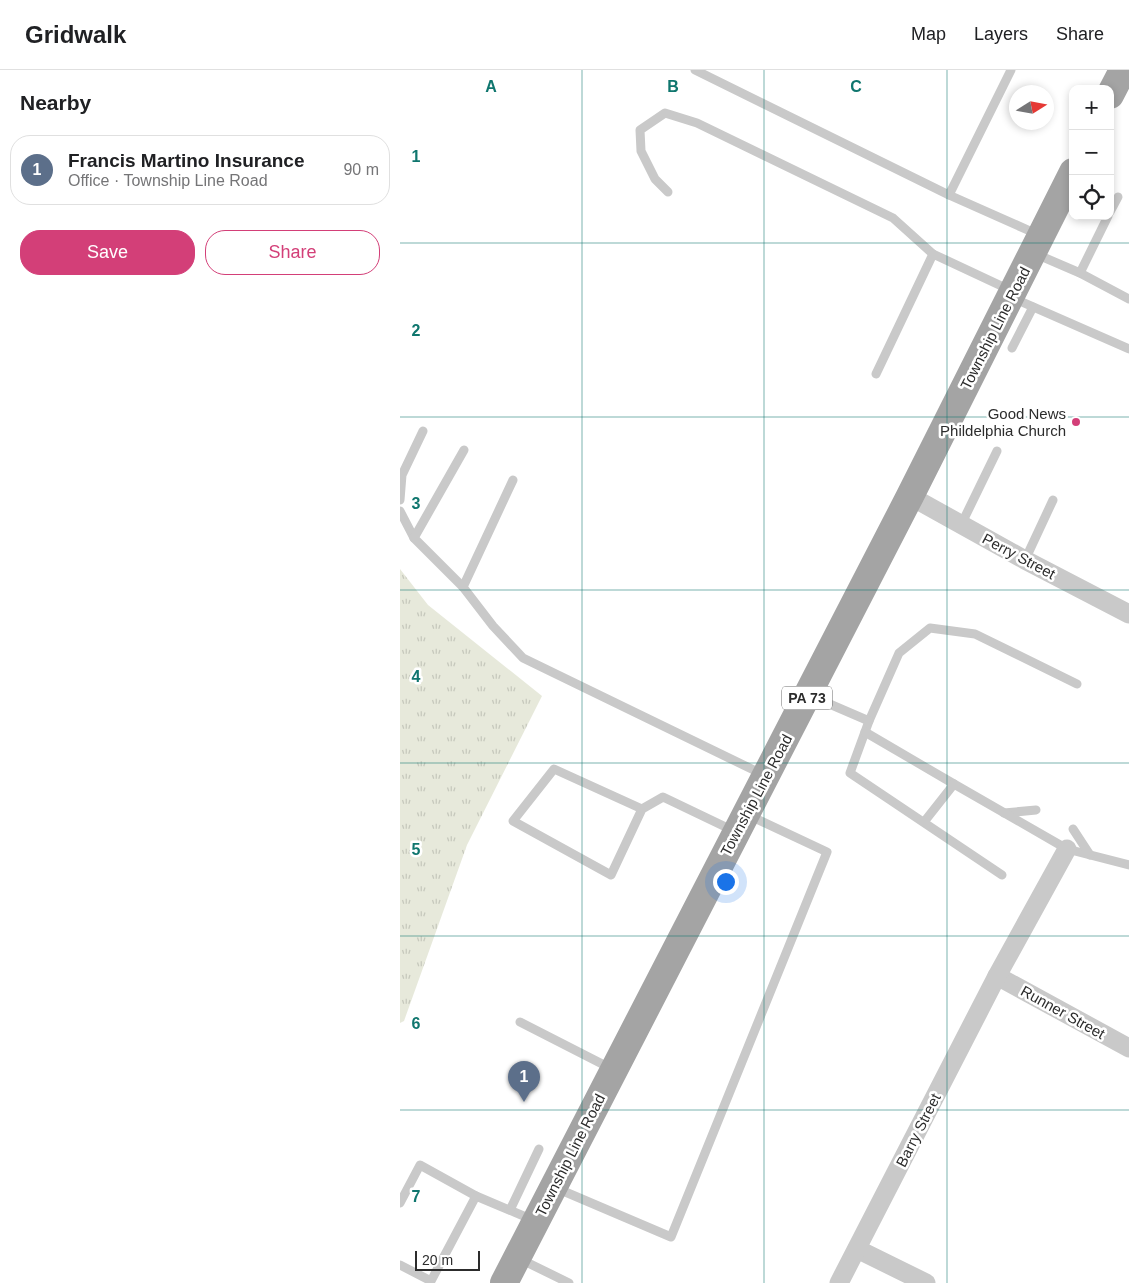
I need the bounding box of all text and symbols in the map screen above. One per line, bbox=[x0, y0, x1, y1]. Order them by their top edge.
text: Gridwalk bbox=[25, 21, 126, 48]
text: Map bbox=[911, 24, 946, 44]
text: Layers bbox=[974, 24, 1028, 44]
text: Share bbox=[1056, 24, 1104, 44]
text: A bbox=[485, 78, 497, 95]
text: B bbox=[667, 78, 679, 95]
text: C bbox=[850, 78, 862, 95]
north arrow bbox=[1009, 85, 1054, 130]
map controls bbox=[1069, 85, 1114, 220]
button: + bbox=[1069, 85, 1114, 130]
text: Nearby bbox=[20, 91, 91, 114]
button: − bbox=[1069, 130, 1114, 175]
text: 1 bbox=[412, 148, 421, 165]
text: Francis Martino Insurance bbox=[68, 150, 305, 171]
text: 1 bbox=[33, 161, 41, 178]
text: 90 m bbox=[343, 161, 379, 178]
text: Office · Township Line Road bbox=[68, 172, 268, 189]
button: locate bbox=[1069, 175, 1114, 220]
button: Save bbox=[20, 230, 195, 275]
button: Share bbox=[205, 230, 380, 275]
street label: Township Line Road bbox=[957, 264, 1033, 392]
text: 2 bbox=[412, 322, 421, 339]
place label: Good News Phildelphia Church bbox=[940, 405, 1066, 439]
marker: Good News Phildelphia Church bbox=[1070, 416, 1082, 428]
text: 3 bbox=[412, 495, 421, 512]
street label: Perry Street bbox=[980, 530, 1059, 583]
text: 4 bbox=[412, 668, 421, 685]
road number: PA 73 bbox=[782, 686, 832, 710]
street label: Township Line Road bbox=[717, 731, 795, 859]
text: 5 bbox=[412, 841, 421, 858]
your location bbox=[713, 869, 739, 895]
street label: Runner Street bbox=[1018, 982, 1109, 1042]
text: 6 bbox=[412, 1015, 421, 1032]
pin: 1 bbox=[508, 1061, 540, 1102]
street label: Barry Street bbox=[892, 1090, 944, 1170]
street label: Township Line Road bbox=[532, 1091, 608, 1219]
text: 7 bbox=[412, 1188, 421, 1205]
scale bar bbox=[415, 1248, 480, 1271]
text: 20 m bbox=[422, 1252, 453, 1268]

